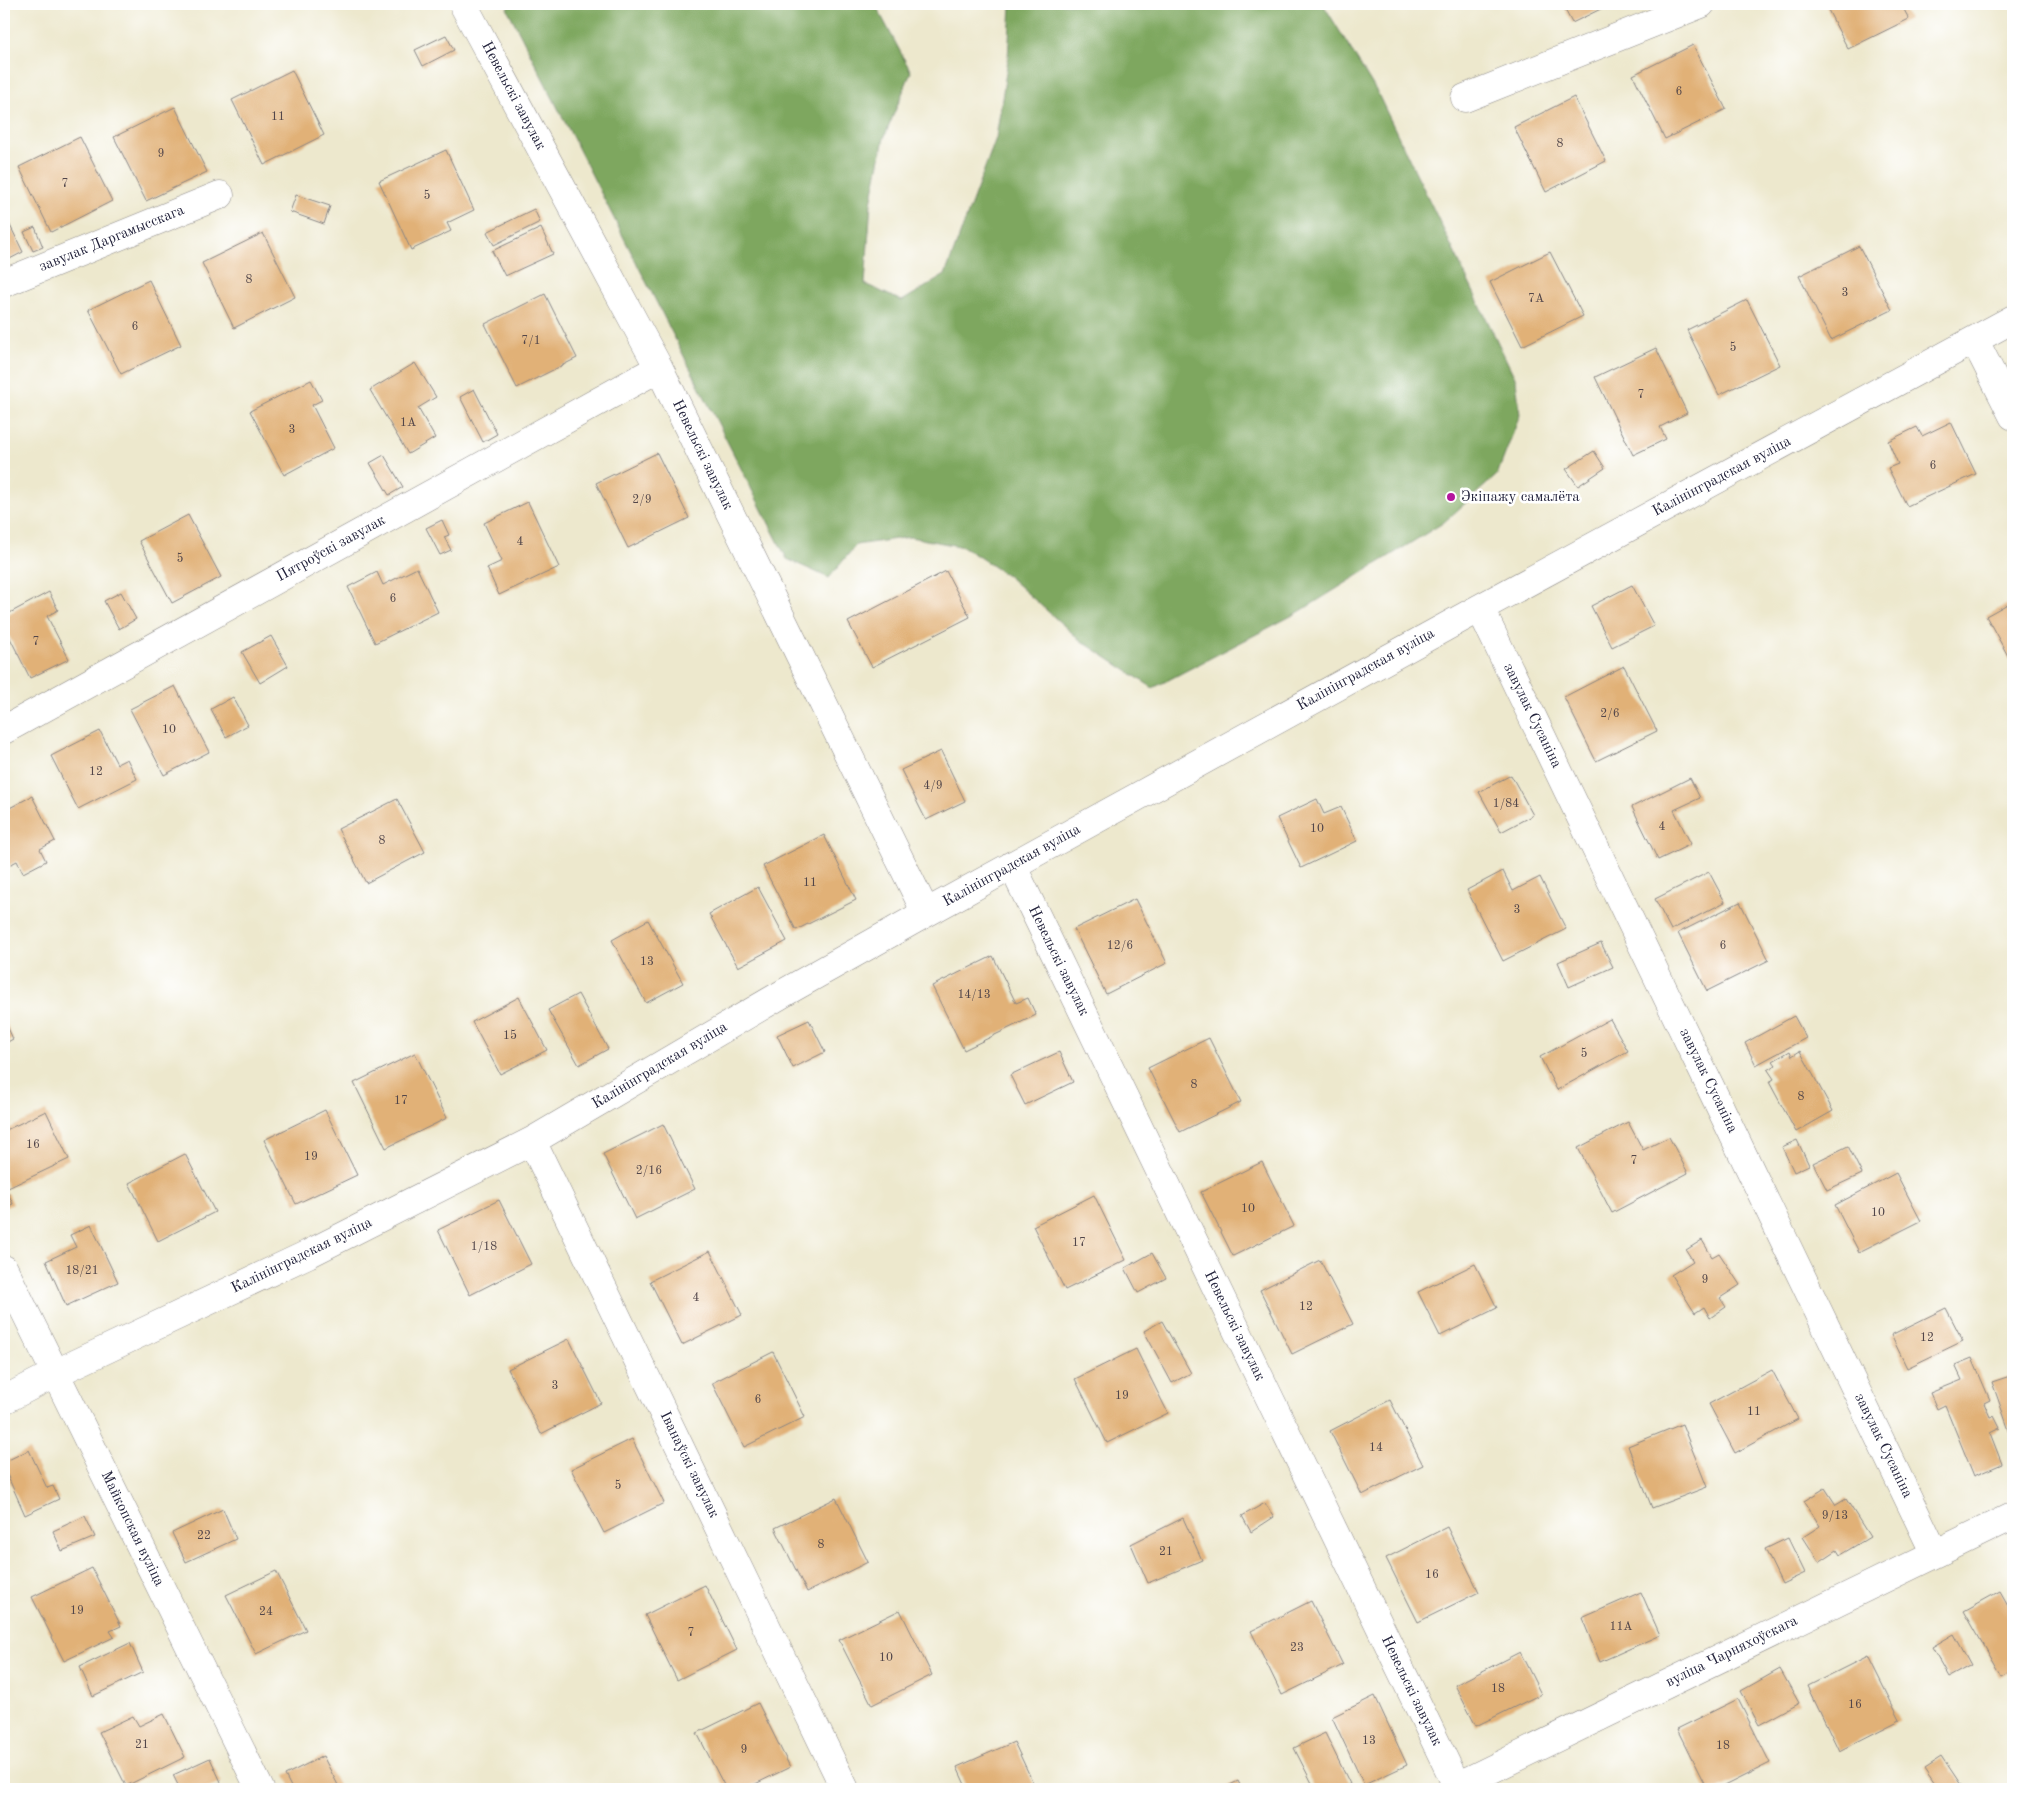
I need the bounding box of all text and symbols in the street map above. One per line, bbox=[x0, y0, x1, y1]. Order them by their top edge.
street label: Невельскі завулак bbox=[478, 39, 548, 153]
house number: 6 bbox=[1676, 86, 1683, 98]
house number: 11 bbox=[271, 111, 285, 123]
house number: 8 bbox=[1557, 138, 1564, 150]
house number: 9 bbox=[158, 148, 164, 160]
house number: 7 bbox=[62, 178, 68, 190]
house number: 5 bbox=[424, 189, 431, 202]
street label: завулак Даргамысскага bbox=[37, 203, 187, 275]
house number: 8 bbox=[246, 274, 253, 286]
house number: 3 bbox=[1842, 287, 1848, 299]
house number: 7А bbox=[1528, 293, 1544, 305]
house number: 6 bbox=[132, 321, 139, 333]
house number: 7/1 bbox=[521, 335, 541, 347]
house number: 5 bbox=[1730, 341, 1737, 354]
house number: 7 bbox=[1638, 389, 1644, 401]
street label: Невельскі завулак bbox=[669, 398, 735, 513]
house number: 1А bbox=[400, 417, 416, 429]
house number: 3 bbox=[289, 424, 295, 436]
street label: Калінінградская вуліца bbox=[1650, 434, 1794, 520]
house number: 6 bbox=[1930, 460, 1937, 472]
place label: Экіпажу самалёта bbox=[1461, 490, 1580, 505]
marker: Экіпажу самалёта bbox=[1445, 491, 1457, 503]
house number: 2/9 bbox=[632, 494, 652, 506]
street label: Пятроўскі завулак bbox=[274, 513, 388, 585]
house number: 4 bbox=[517, 536, 524, 548]
house number: 5 bbox=[177, 552, 184, 565]
house number: 6 bbox=[390, 593, 397, 605]
street label: Калінінградская вуліца bbox=[1295, 626, 1438, 714]
house number: 7 bbox=[33, 636, 39, 648]
street label: завулак Сусаніна bbox=[1500, 661, 1564, 771]
house number: 2/6 bbox=[1600, 708, 1620, 720]
house number: 10 bbox=[162, 724, 176, 736]
house number: 12 bbox=[89, 766, 103, 778]
house number: 4/9 bbox=[923, 780, 943, 792]
house number: 1/84 bbox=[1493, 798, 1519, 810]
house number: 4 bbox=[1659, 821, 1666, 833]
street label: Калінінградская вуліца bbox=[941, 822, 1084, 910]
house number: 10 bbox=[1310, 823, 1324, 835]
house number: 8 bbox=[379, 835, 386, 847]
house number: 11 bbox=[803, 877, 817, 889]
street label: Невельскі завулак bbox=[1025, 904, 1091, 1019]
house number: 3 bbox=[1514, 904, 1520, 916]
house number: 12/6 bbox=[1107, 940, 1133, 952]
house number: 6 bbox=[1720, 940, 1727, 952]
house number: 13 bbox=[640, 956, 654, 968]
house number: 14/13 bbox=[957, 989, 991, 1001]
street label: Калінінградская вуліца bbox=[590, 1019, 731, 1112]
street label: завулак Сусаніна bbox=[1676, 1026, 1740, 1136]
house number: 15 bbox=[503, 1029, 517, 1042]
house number: 5 bbox=[1581, 1047, 1588, 1060]
house number: 8 bbox=[1191, 1079, 1198, 1091]
house number: 8 bbox=[1798, 1091, 1805, 1103]
house number: 17 bbox=[394, 1095, 408, 1107]
house number: 16 bbox=[26, 1139, 40, 1151]
house number: 19 bbox=[304, 1151, 318, 1163]
house number: 7 bbox=[1631, 1155, 1637, 1167]
house number: 2/16 bbox=[636, 1165, 662, 1177]
house number: 10 bbox=[1241, 1203, 1255, 1215]
house number: 10 bbox=[1871, 1207, 1885, 1219]
street label: Калінінградская вуліца bbox=[229, 1215, 375, 1297]
house number: 17 bbox=[1072, 1237, 1086, 1249]
house number: 1/18 bbox=[471, 1241, 497, 1253]
house number: 18/21 bbox=[65, 1265, 99, 1277]
street label: Невельскі завулак bbox=[1201, 1269, 1267, 1384]
house number: 9 bbox=[1702, 1274, 1708, 1286]
house number: 4 bbox=[693, 1292, 700, 1304]
house number: 12 bbox=[1299, 1301, 1313, 1313]
house number: 12 bbox=[1920, 1332, 1934, 1344]
house number: 3 bbox=[552, 1380, 558, 1392]
house number: 19 bbox=[1115, 1390, 1129, 1402]
street label: завулак Сусаніна bbox=[1851, 1391, 1915, 1501]
house number: 6 bbox=[755, 1394, 762, 1406]
house number: 11 bbox=[1747, 1406, 1761, 1418]
street label: Іванаўскі завулак bbox=[657, 1409, 721, 1521]
house number: 14 bbox=[1369, 1442, 1383, 1454]
street label: Майкопская вуліца bbox=[98, 1469, 167, 1590]
house number: 5 bbox=[615, 1479, 622, 1492]
house number: 9/13 bbox=[1822, 1510, 1848, 1522]
house number: 22 bbox=[197, 1530, 211, 1542]
house number: 8 bbox=[818, 1539, 825, 1551]
house number: 21 bbox=[1159, 1546, 1173, 1558]
house number: 16 bbox=[1425, 1569, 1439, 1581]
house number: 19 bbox=[70, 1605, 84, 1617]
house number: 24 bbox=[259, 1606, 273, 1618]
street label: вуліца Чарняхоўскага bbox=[1664, 1613, 1801, 1690]
house number: 11А bbox=[1609, 1621, 1633, 1633]
house number: 7 bbox=[688, 1627, 694, 1639]
street label: Невельскі завулак bbox=[1378, 1634, 1444, 1749]
house number: 23 bbox=[1290, 1642, 1304, 1654]
house number: 10 bbox=[879, 1652, 893, 1664]
house number: 18 bbox=[1491, 1683, 1505, 1695]
house number: 16 bbox=[1848, 1699, 1862, 1711]
house number: 13 bbox=[1362, 1735, 1376, 1747]
house number: 21 bbox=[135, 1739, 149, 1751]
house number: 18 bbox=[1716, 1740, 1730, 1752]
house number: 9 bbox=[741, 1744, 747, 1756]

